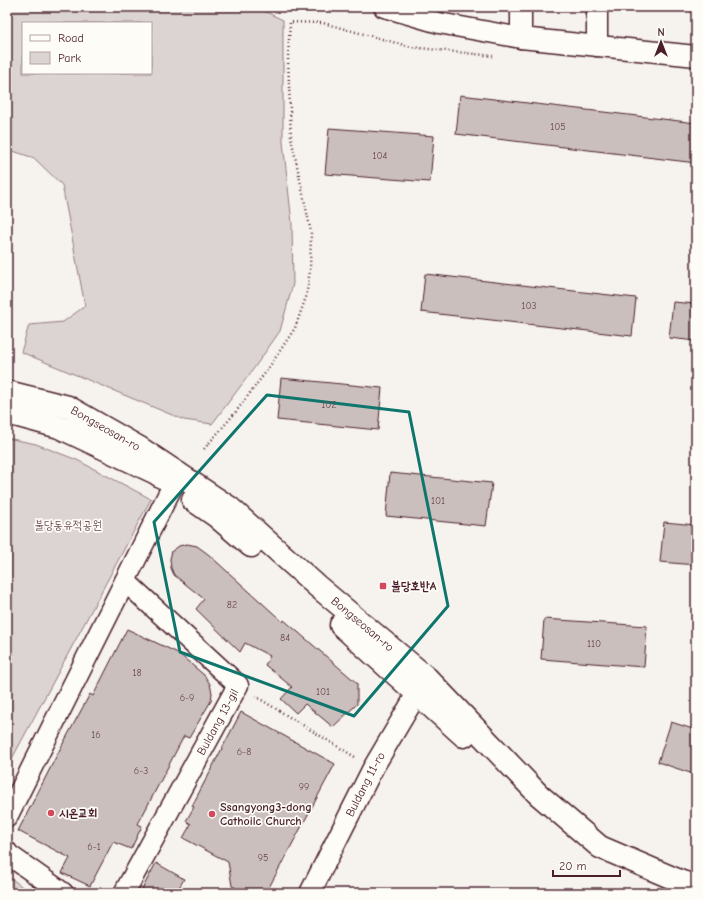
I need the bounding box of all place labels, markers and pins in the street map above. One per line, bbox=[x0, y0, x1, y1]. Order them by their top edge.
place label: 불당호반A bbox=[391, 579, 437, 593]
marker: 불당호반A bbox=[378, 581, 388, 591]
place label: Ssangyong3-dong Cathoilc Church bbox=[220, 800, 312, 828]
place label: 시온교회 bbox=[59, 806, 98, 820]
marker: 시온교회 bbox=[46, 808, 56, 818]
marker: Ssangyong3-dong Cathoilc Church bbox=[207, 809, 217, 819]

